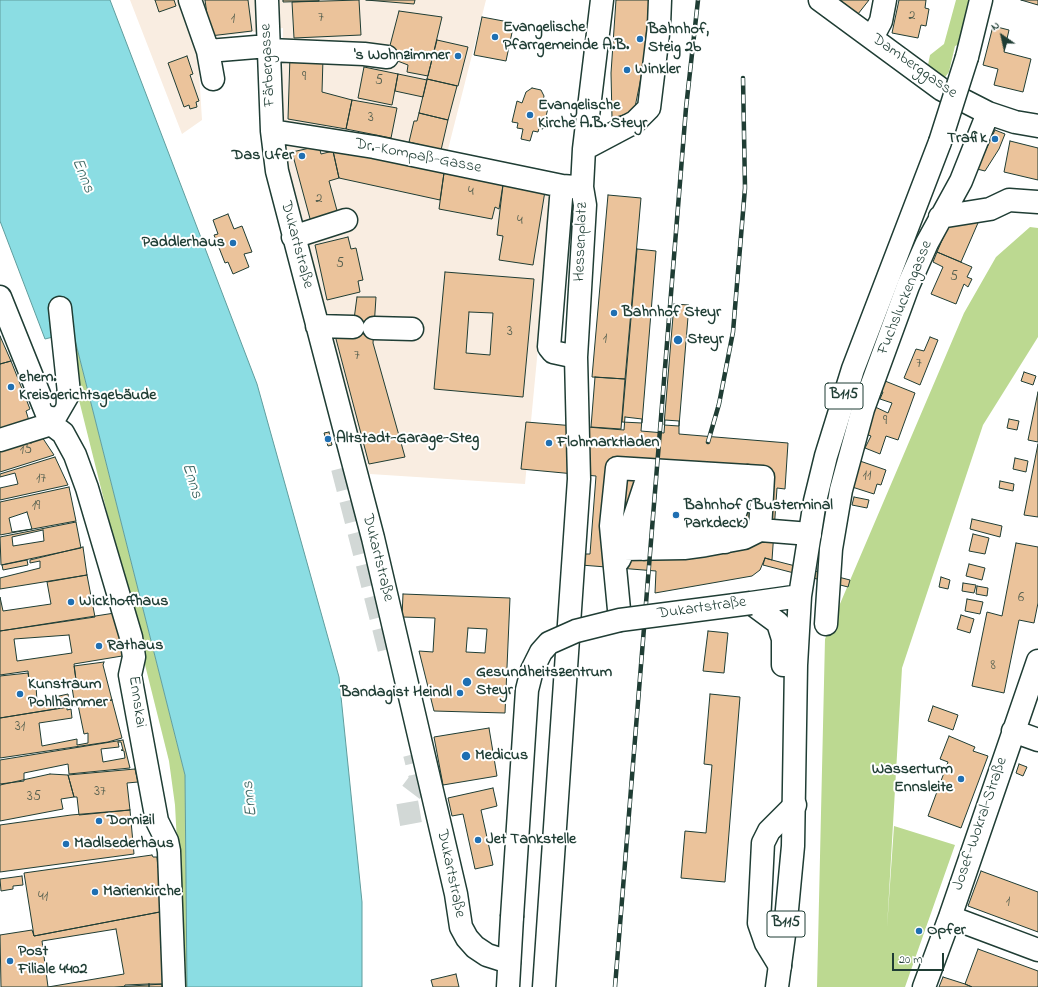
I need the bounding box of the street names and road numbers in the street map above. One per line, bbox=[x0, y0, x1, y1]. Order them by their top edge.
street label: Färbergasse bbox=[257, 23, 281, 107]
street label: Damberggasse bbox=[868, 30, 960, 104]
street label: Dr.-Kompaß-Gasse bbox=[353, 135, 483, 179]
street label: Dukartstraße bbox=[275, 199, 317, 291]
street label: Hessenplatz bbox=[571, 202, 593, 282]
street label: Fuchsluckengasse bbox=[874, 238, 938, 358]
road number: B115 bbox=[825, 383, 863, 409]
street label: Dukartstraße bbox=[357, 512, 397, 604]
street label: Dukartstraße bbox=[656, 593, 748, 625]
street label: Ennskai bbox=[123, 675, 149, 729]
street label: Josef-Wokral-Straße bbox=[949, 755, 1013, 893]
street label: Dukartstraße bbox=[431, 828, 469, 920]
road number: B115 bbox=[767, 911, 805, 937]

